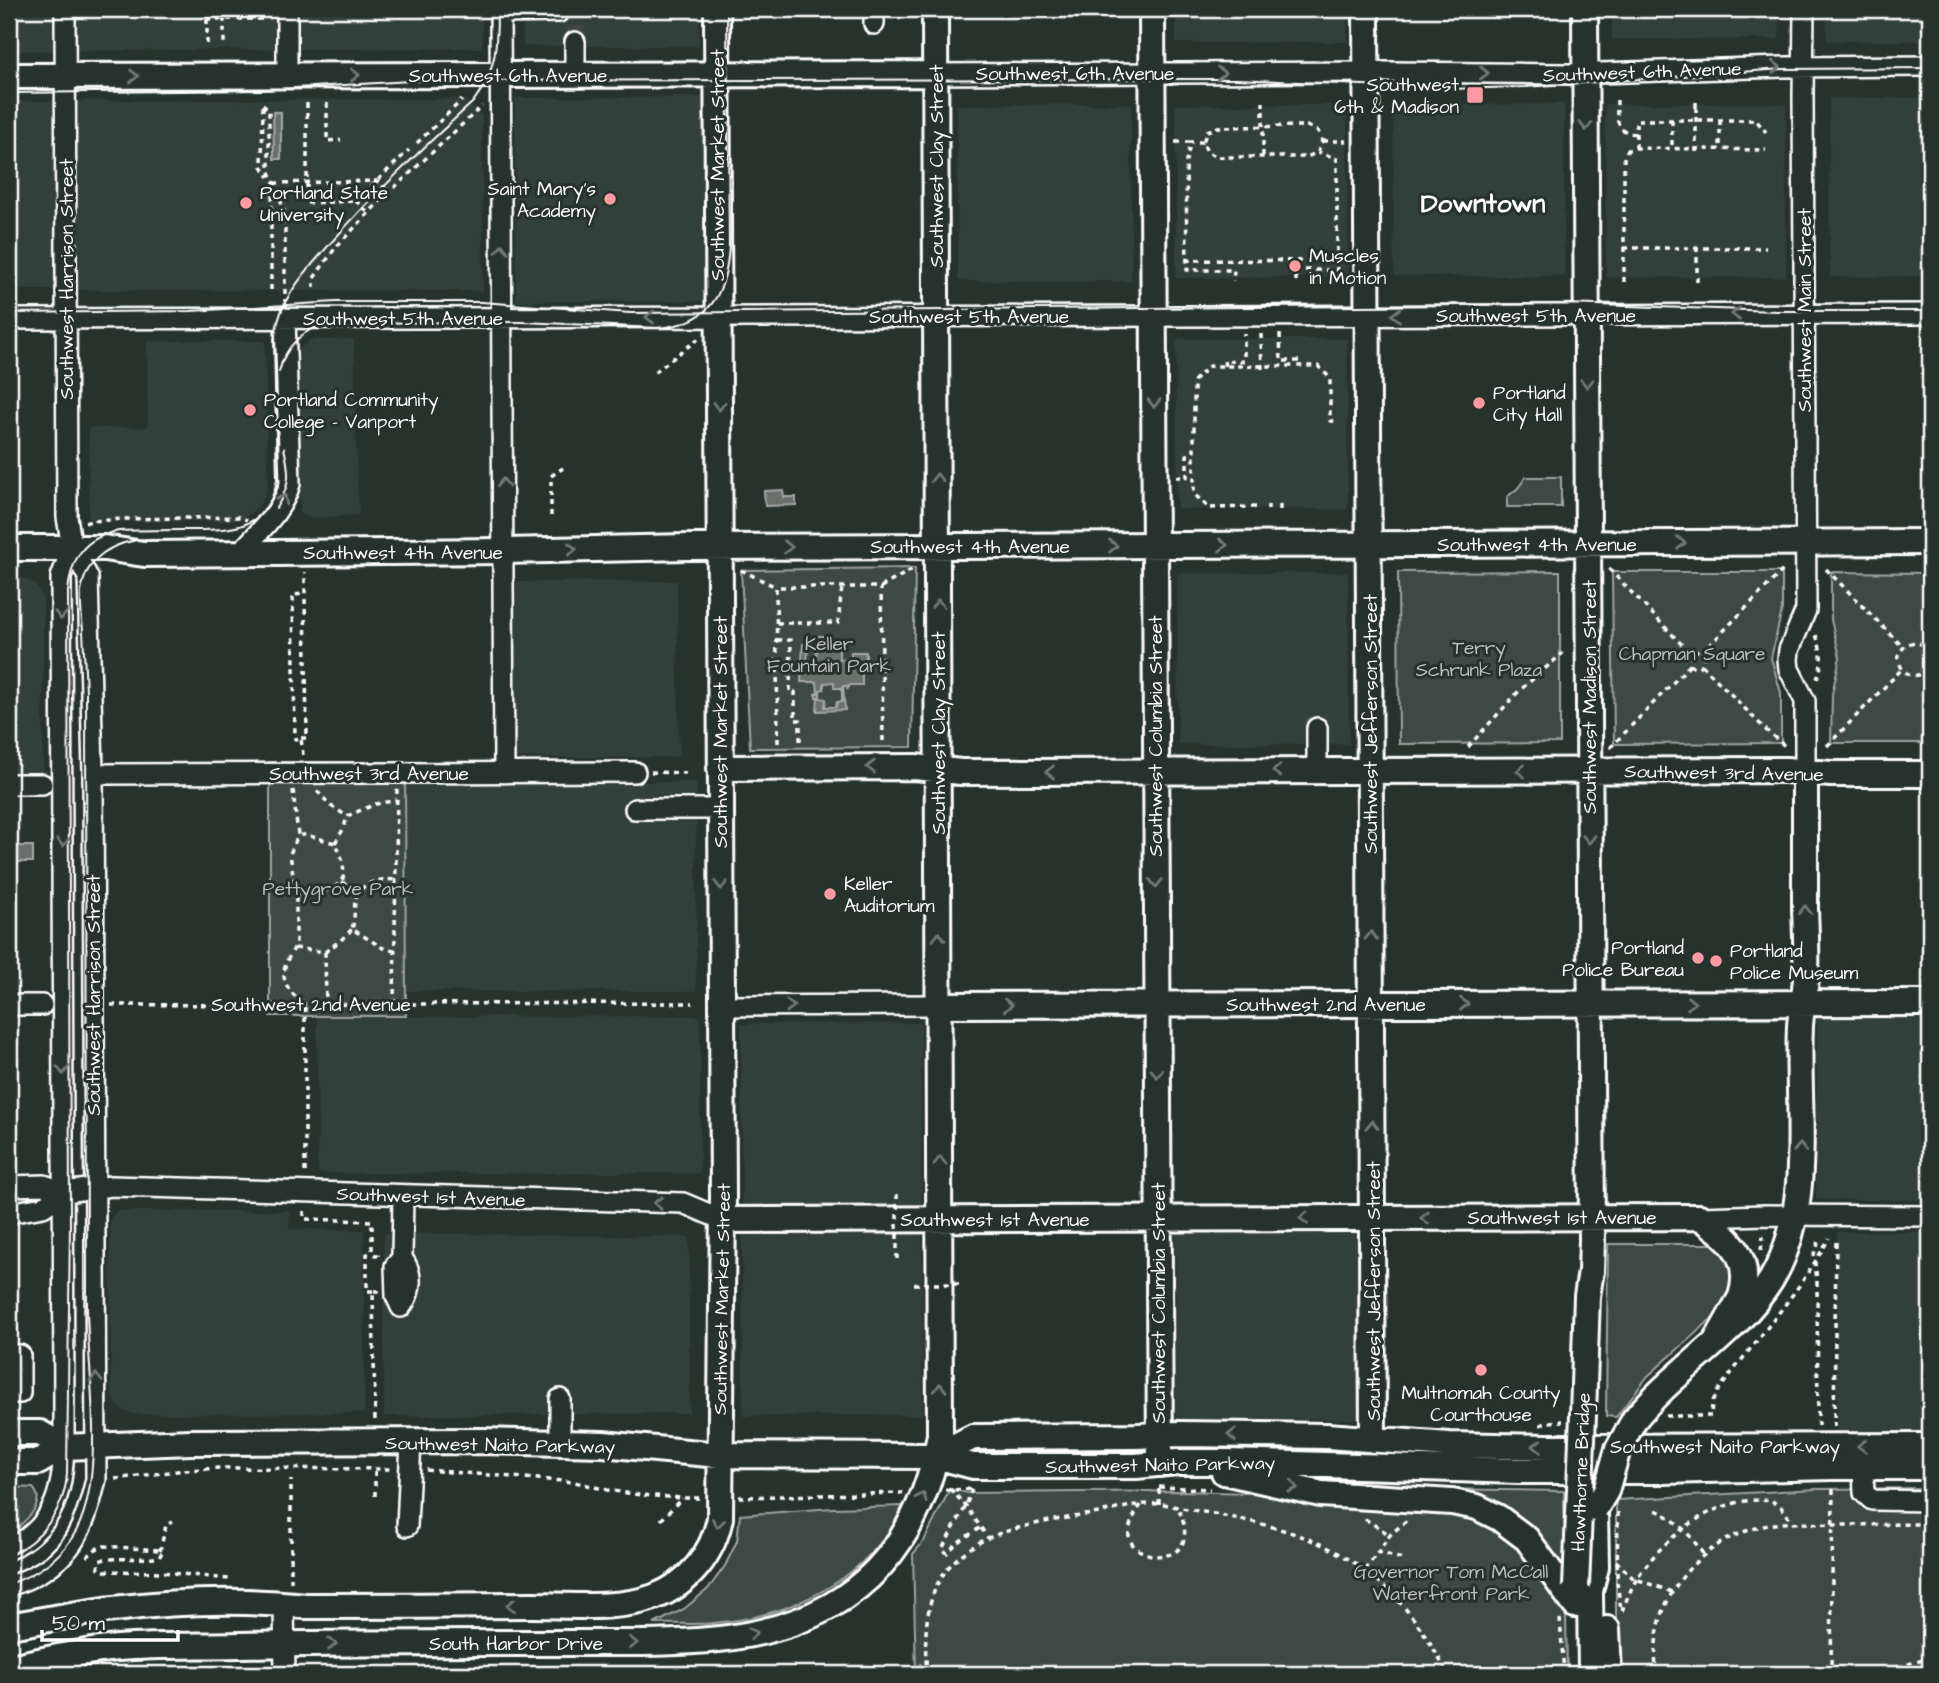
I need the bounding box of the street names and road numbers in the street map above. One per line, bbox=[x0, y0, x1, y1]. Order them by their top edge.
street label: Southwest Market Street bbox=[705, 49, 732, 281]
street label: Southwest 6th Avenue bbox=[1542, 56, 1742, 89]
street label: Southwest 6th Avenue bbox=[976, 61, 1174, 88]
street label: Southwest 6th Avenue bbox=[409, 63, 607, 90]
street label: Southwest Clay Street bbox=[924, 64, 952, 267]
street label: Southwest Harrison Street bbox=[54, 158, 81, 400]
street label: Southwest Main Street bbox=[1792, 208, 1819, 412]
street label: Southwest 5th Avenue bbox=[1436, 303, 1636, 330]
street label: Southwest 5th Avenue bbox=[869, 304, 1069, 331]
street label: Southwest 5th Avenue bbox=[303, 306, 503, 333]
street label: Southwest 4th Avenue bbox=[1437, 532, 1637, 559]
street label: Southwest 4th Avenue bbox=[870, 534, 1070, 561]
street label: Southwest 4th Avenue bbox=[303, 540, 503, 567]
street label: Southwest Madison Street bbox=[1577, 580, 1604, 814]
street label: Southwest Jefferson Street bbox=[1358, 594, 1385, 854]
street label: Southwest Columbia Street bbox=[1143, 615, 1170, 857]
street label: Southwest Market Street bbox=[708, 616, 735, 848]
street label: Southwest Clay Street bbox=[926, 631, 954, 834]
street label: Southwest 3rd Avenue bbox=[1624, 758, 1824, 789]
street label: Southwest 3rd Avenue bbox=[269, 761, 469, 788]
street label: Southwest Harrison Street bbox=[81, 874, 108, 1116]
street label: Southwest 2nd Avenue bbox=[211, 992, 411, 1019]
street label: Southwest 2nd Avenue bbox=[1226, 992, 1426, 1019]
street label: Southwest Jefferson Street bbox=[1361, 1161, 1388, 1421]
street label: Southwest 1st Avenue bbox=[336, 1181, 526, 1214]
street label: Southwest Columbia Street bbox=[1146, 1182, 1173, 1424]
street label: Southwest Market Street bbox=[707, 1183, 738, 1415]
street label: Southwest 1st Avenue bbox=[1467, 1205, 1657, 1232]
street label: Southwest 1st Avenue bbox=[900, 1207, 1090, 1234]
street label: Hawthorne Bridge bbox=[1565, 1392, 1599, 1552]
street label: Southwest Naito Parkway bbox=[385, 1430, 616, 1462]
street label: Southwest Naito Parkway bbox=[1610, 1434, 1841, 1462]
street label: Southwest Naito Parkway bbox=[1045, 1450, 1276, 1482]
street label: South Harbor Drive bbox=[429, 1631, 603, 1658]

